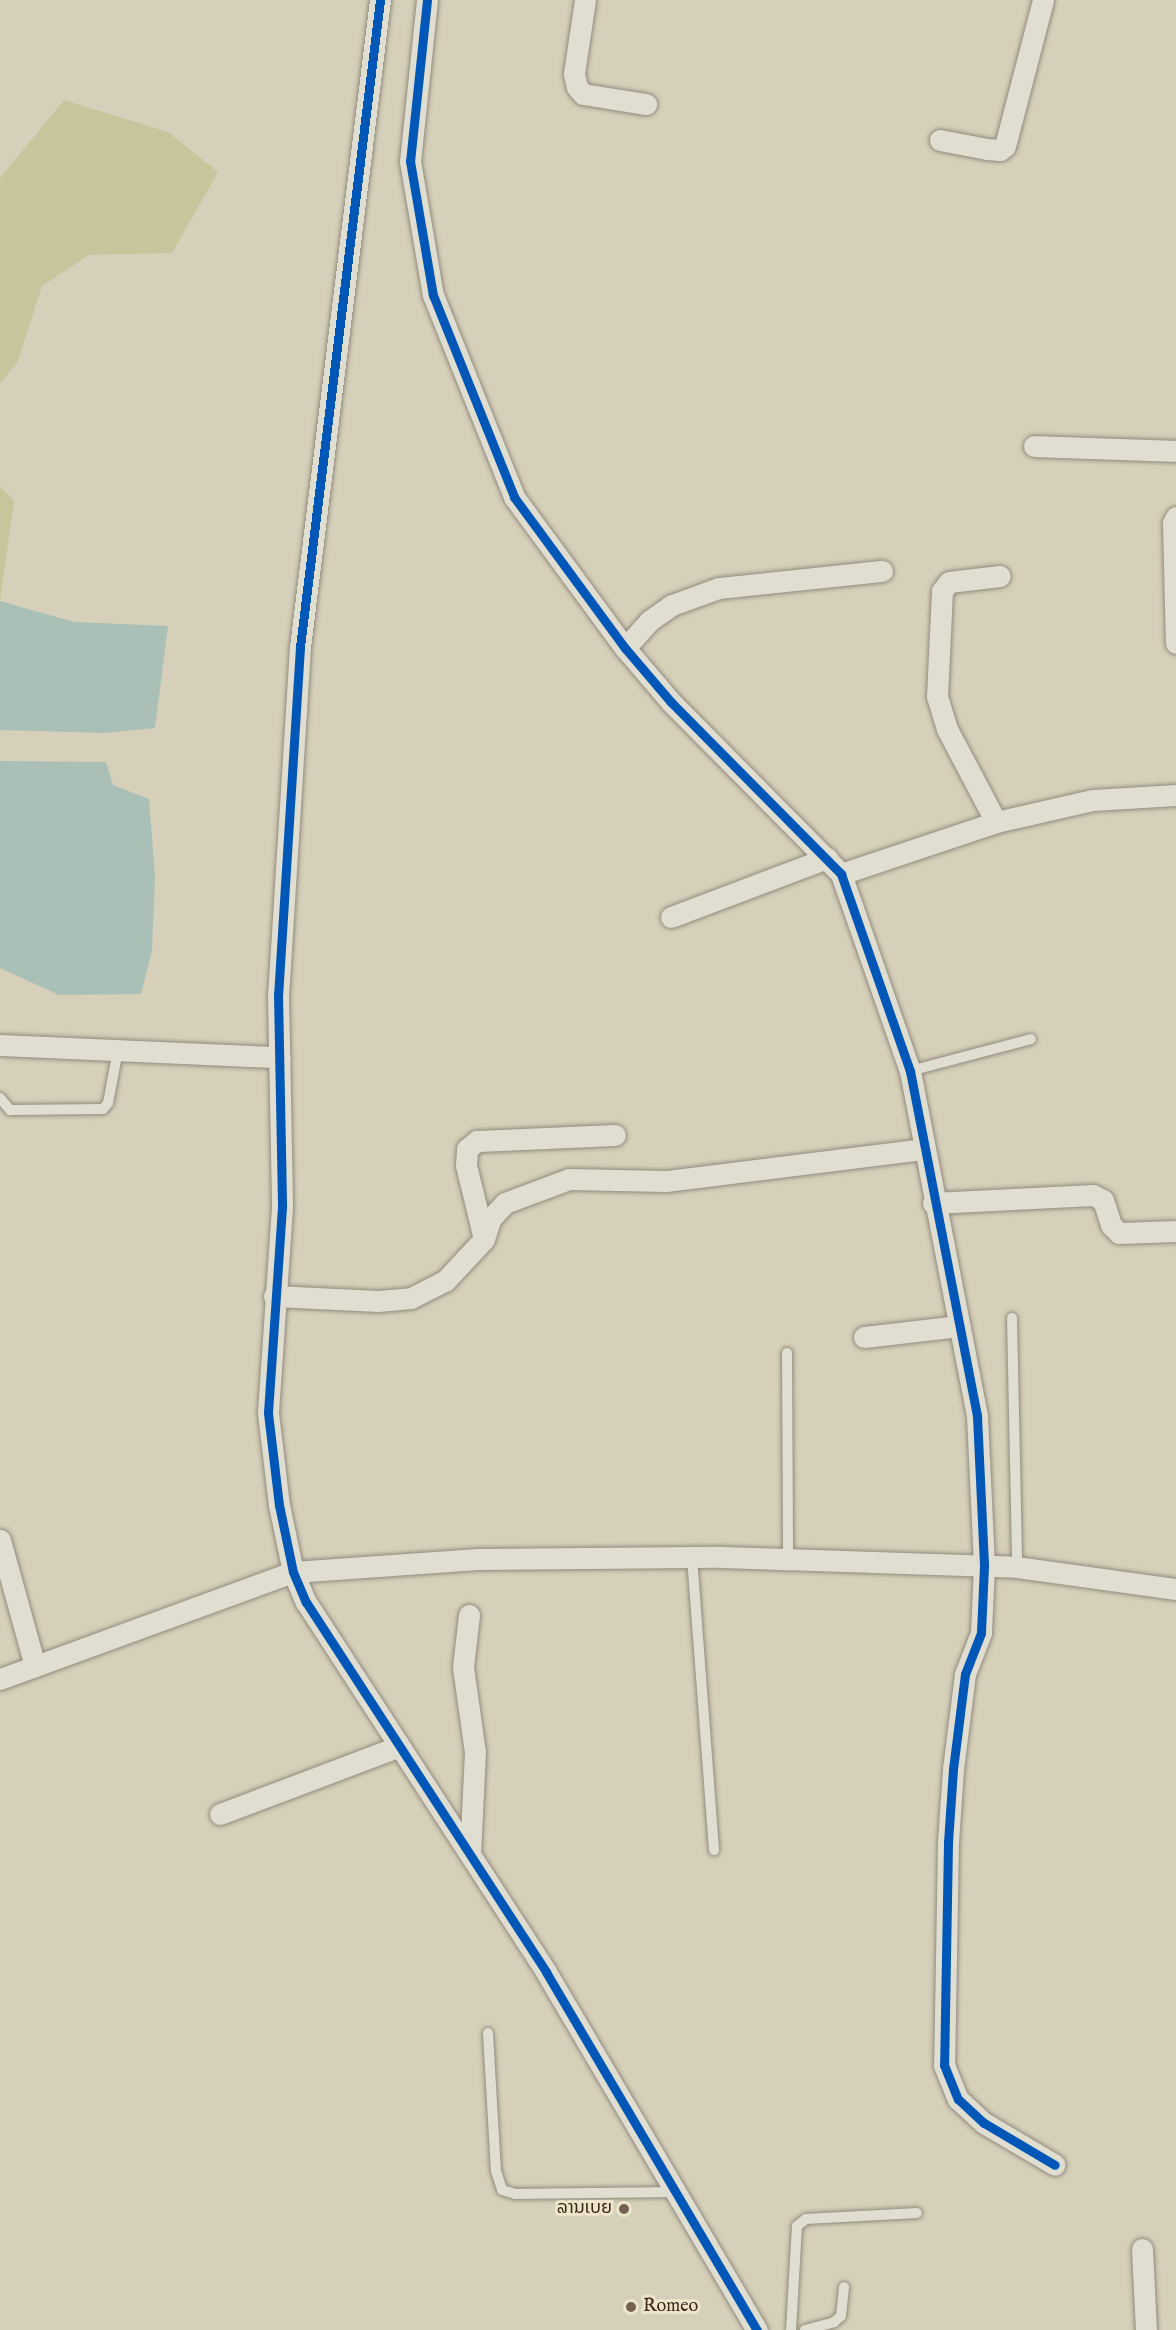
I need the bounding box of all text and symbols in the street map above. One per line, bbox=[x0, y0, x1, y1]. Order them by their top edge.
place label: ລານເບຍ bbox=[557, 2198, 612, 2220]
marker: ລານເບຍ bbox=[617, 2202, 631, 2216]
place label: Romeo bbox=[643, 2296, 698, 2318]
marker: Romeo bbox=[624, 2300, 638, 2314]

